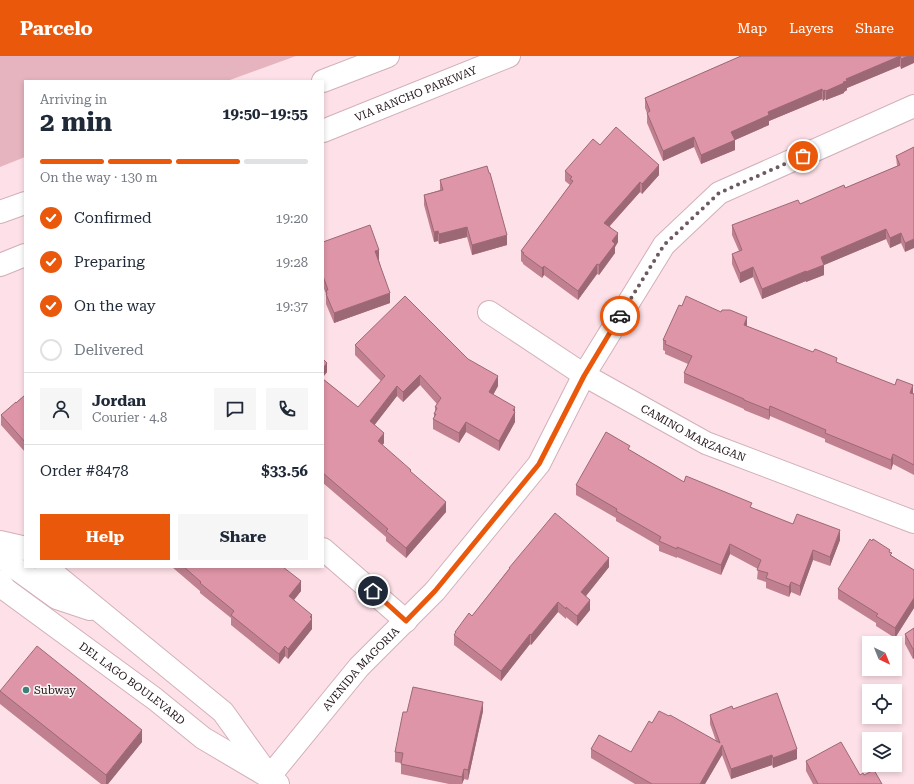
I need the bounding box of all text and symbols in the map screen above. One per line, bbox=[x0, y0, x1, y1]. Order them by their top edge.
text: Parcelo bbox=[20, 17, 93, 40]
text: Map bbox=[737, 20, 767, 36]
text: Layers bbox=[789, 20, 833, 36]
text: Share bbox=[855, 20, 894, 36]
street label: VIA RANCHO PARKWAY bbox=[353, 63, 479, 124]
text: Arriving in bbox=[40, 92, 107, 107]
text: 19:50–19:55 bbox=[222, 105, 308, 123]
text: 2 min bbox=[40, 107, 112, 137]
pin bbox=[786, 139, 820, 173]
icon: bag bbox=[792, 145, 814, 167]
text: On the way · 130 m bbox=[40, 170, 157, 185]
icon: check bbox=[40, 207, 62, 229]
text: Confirmed bbox=[74, 209, 152, 227]
text: 19:20 bbox=[276, 211, 308, 226]
icon: check bbox=[40, 251, 62, 273]
text: Preparing bbox=[74, 253, 145, 271]
text: 19:28 bbox=[276, 255, 308, 270]
icon: check bbox=[40, 295, 62, 317]
courier bbox=[600, 296, 640, 336]
text: On the way bbox=[74, 297, 156, 315]
text: 19:37 bbox=[276, 299, 308, 314]
icon: car bbox=[609, 305, 631, 327]
text: Delivered bbox=[74, 341, 144, 359]
button: person bbox=[40, 388, 82, 430]
button: chat bbox=[214, 388, 256, 430]
button: phone bbox=[266, 388, 308, 430]
text: Jordan bbox=[92, 392, 146, 410]
street label: CAMINO MARZAGAN bbox=[639, 402, 748, 464]
text: Courier · 4.8 bbox=[92, 410, 167, 425]
text: Order #8478 bbox=[40, 462, 129, 480]
text: $33.56 bbox=[261, 462, 308, 480]
button: Help bbox=[40, 514, 170, 560]
button: Share bbox=[178, 514, 308, 560]
pin bbox=[356, 574, 390, 608]
icon: home bbox=[362, 580, 384, 602]
street label: AVENIDA MAGORIA bbox=[320, 624, 402, 713]
north arrow bbox=[862, 636, 902, 676]
map controls bbox=[862, 636, 902, 772]
street label: DEL LAGO BOULEVARD bbox=[77, 639, 188, 727]
place label: Subway bbox=[34, 684, 76, 697]
button: locate bbox=[862, 684, 902, 724]
marker: Subway bbox=[21, 685, 31, 695]
button: layers bbox=[862, 732, 902, 772]

